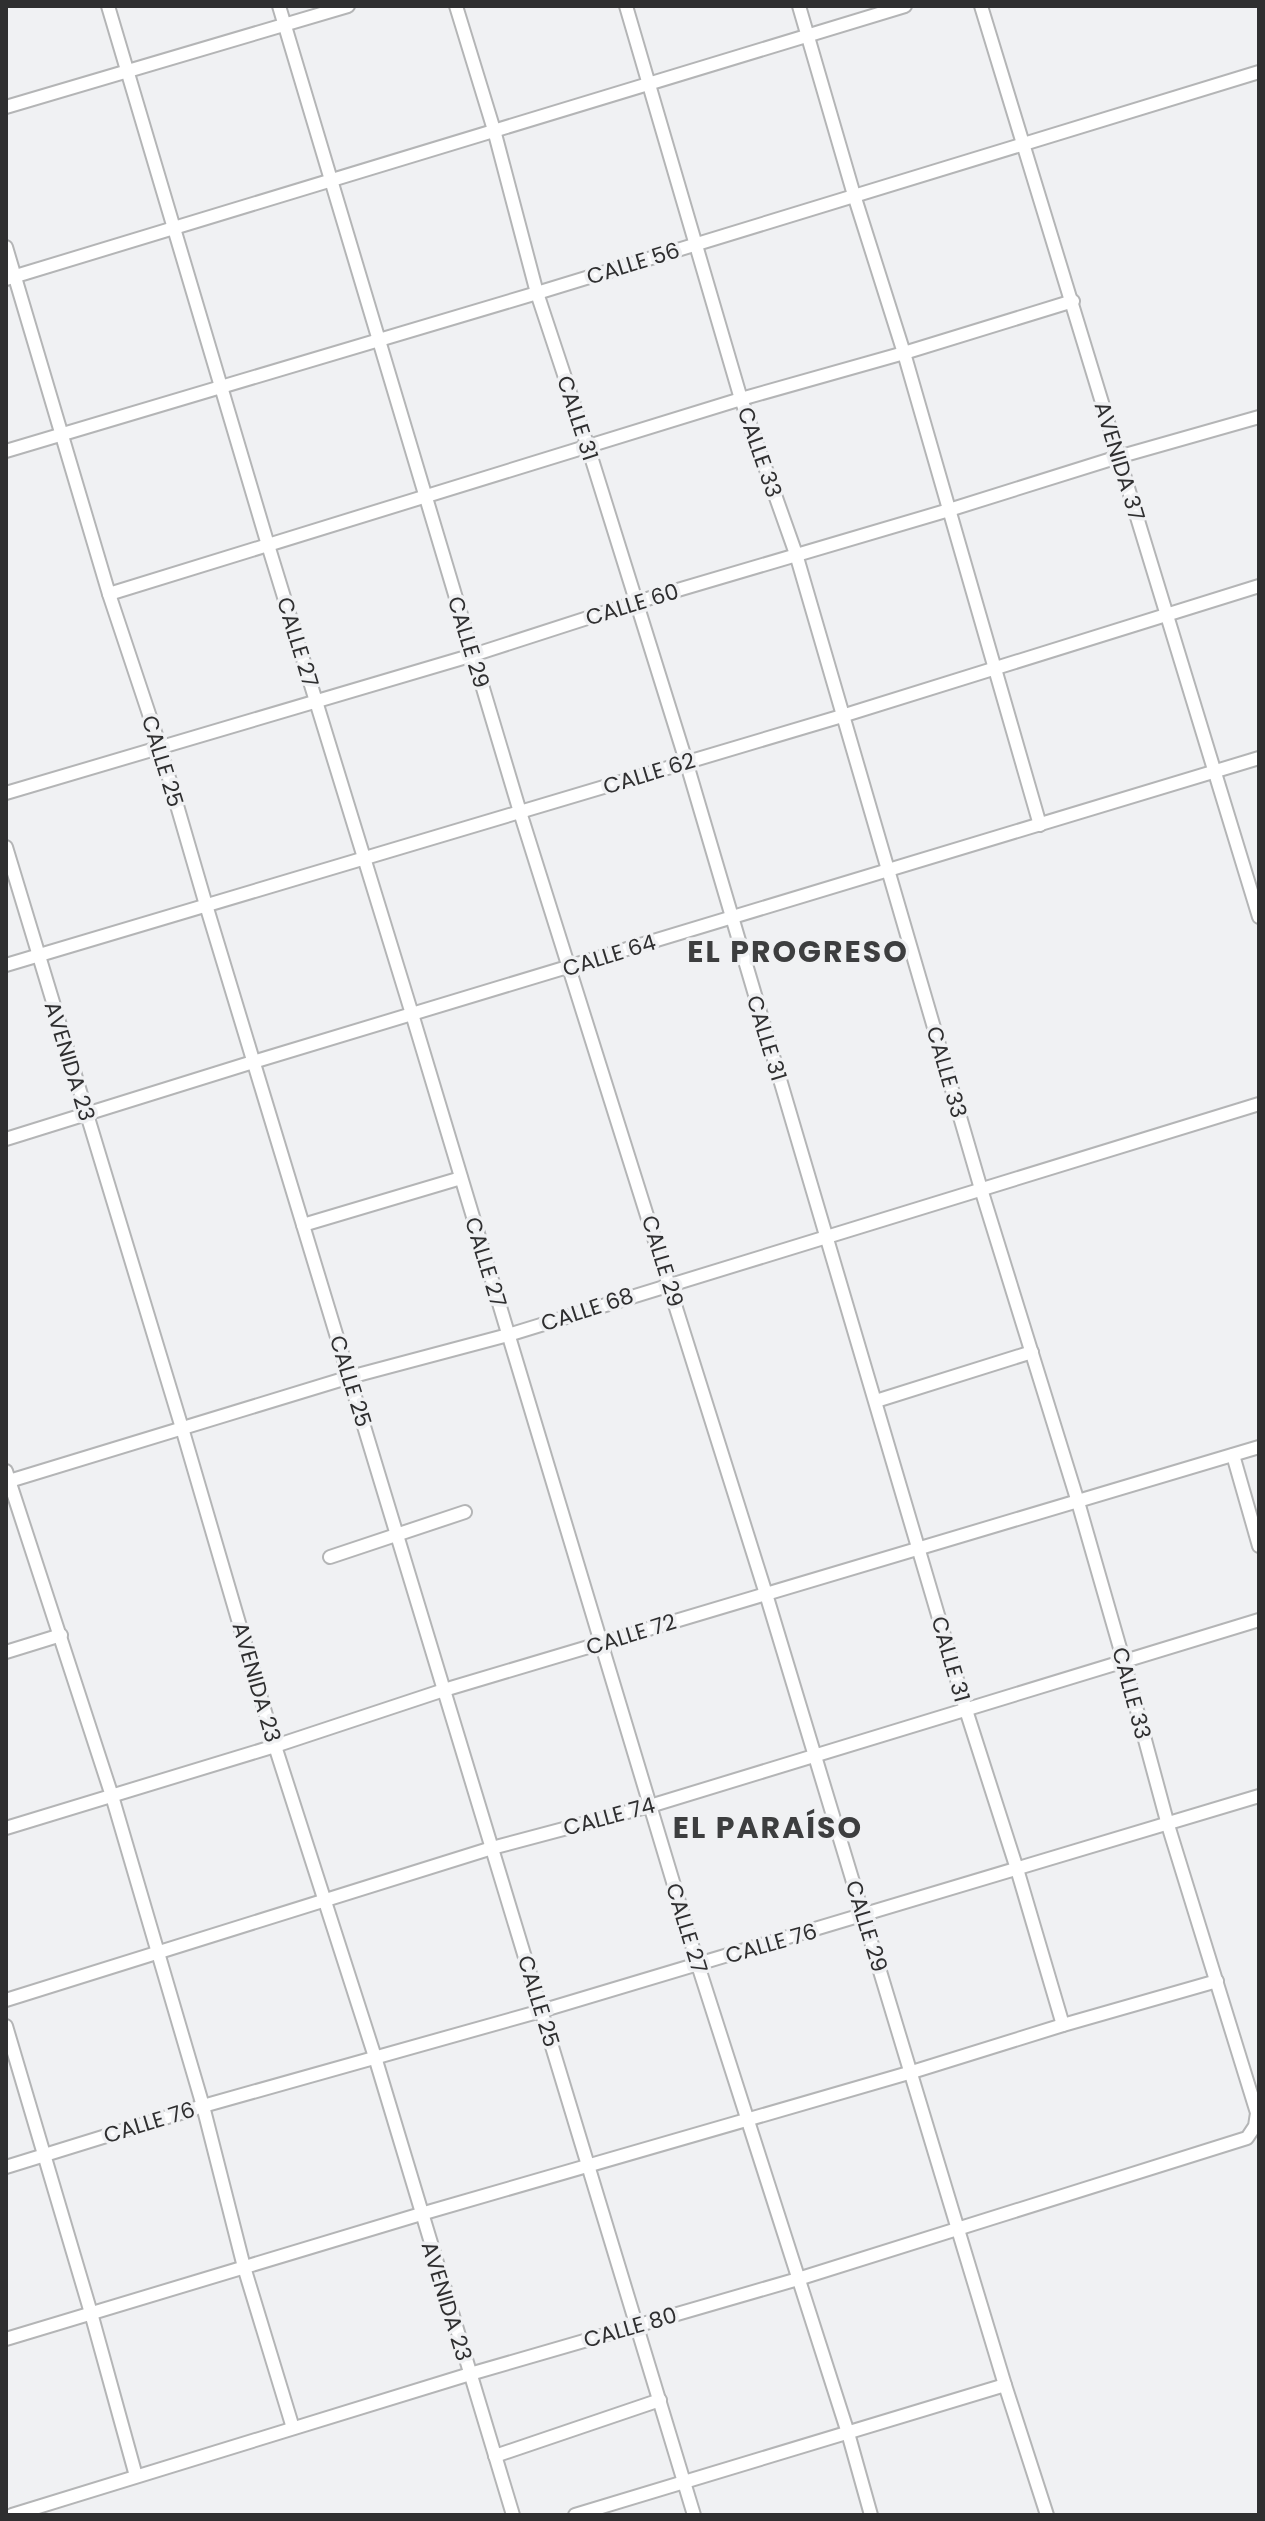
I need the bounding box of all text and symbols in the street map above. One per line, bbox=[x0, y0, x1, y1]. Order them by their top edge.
street label: CALLE 56 bbox=[583, 235, 683, 292]
street label: CALLE 31 bbox=[549, 372, 606, 465]
street label: AVENIDA 37 bbox=[1087, 398, 1152, 525]
street label: CALLE 33 bbox=[730, 403, 789, 502]
street label: CALLE 60 bbox=[582, 576, 682, 633]
street label: CALLE 29 bbox=[440, 592, 497, 692]
street label: CALLE 27 bbox=[269, 593, 326, 691]
street label: CALLE 25 bbox=[134, 711, 191, 811]
street label: CALLE 62 bbox=[599, 745, 699, 802]
street label: CALLE 64 bbox=[559, 927, 660, 984]
district label: EL PROGRESO bbox=[687, 930, 909, 973]
street label: CALLE 31 bbox=[739, 992, 794, 1085]
street label: AVENIDA 23 bbox=[37, 997, 102, 1125]
street label: CALLE 33 bbox=[919, 1023, 974, 1122]
street label: CALLE 29 bbox=[634, 1211, 691, 1311]
street label: CALLE 27 bbox=[457, 1213, 514, 1311]
street label: CALLE 68 bbox=[537, 1280, 638, 1339]
street label: CALLE 25 bbox=[322, 1331, 379, 1431]
street label: CALLE 72 bbox=[582, 1606, 680, 1663]
street label: CALLE 31 bbox=[923, 1613, 978, 1706]
street label: AVENIDA 23 bbox=[225, 1618, 288, 1746]
street label: CALLE 33 bbox=[1104, 1644, 1159, 1742]
street label: CALLE 74 bbox=[560, 1789, 659, 1844]
district label: EL PARAÍSO bbox=[673, 1806, 863, 1849]
street label: CALLE 29 bbox=[838, 1876, 895, 1976]
street label: CALLE 27 bbox=[658, 1879, 715, 1977]
street label: CALLE 76 bbox=[722, 1916, 821, 1971]
street label: CALLE 25 bbox=[510, 1951, 567, 2051]
street label: CALLE 76 bbox=[100, 2094, 199, 2151]
street label: AVENIDA 23 bbox=[414, 2237, 479, 2365]
street label: CALLE 80 bbox=[580, 2299, 680, 2356]

